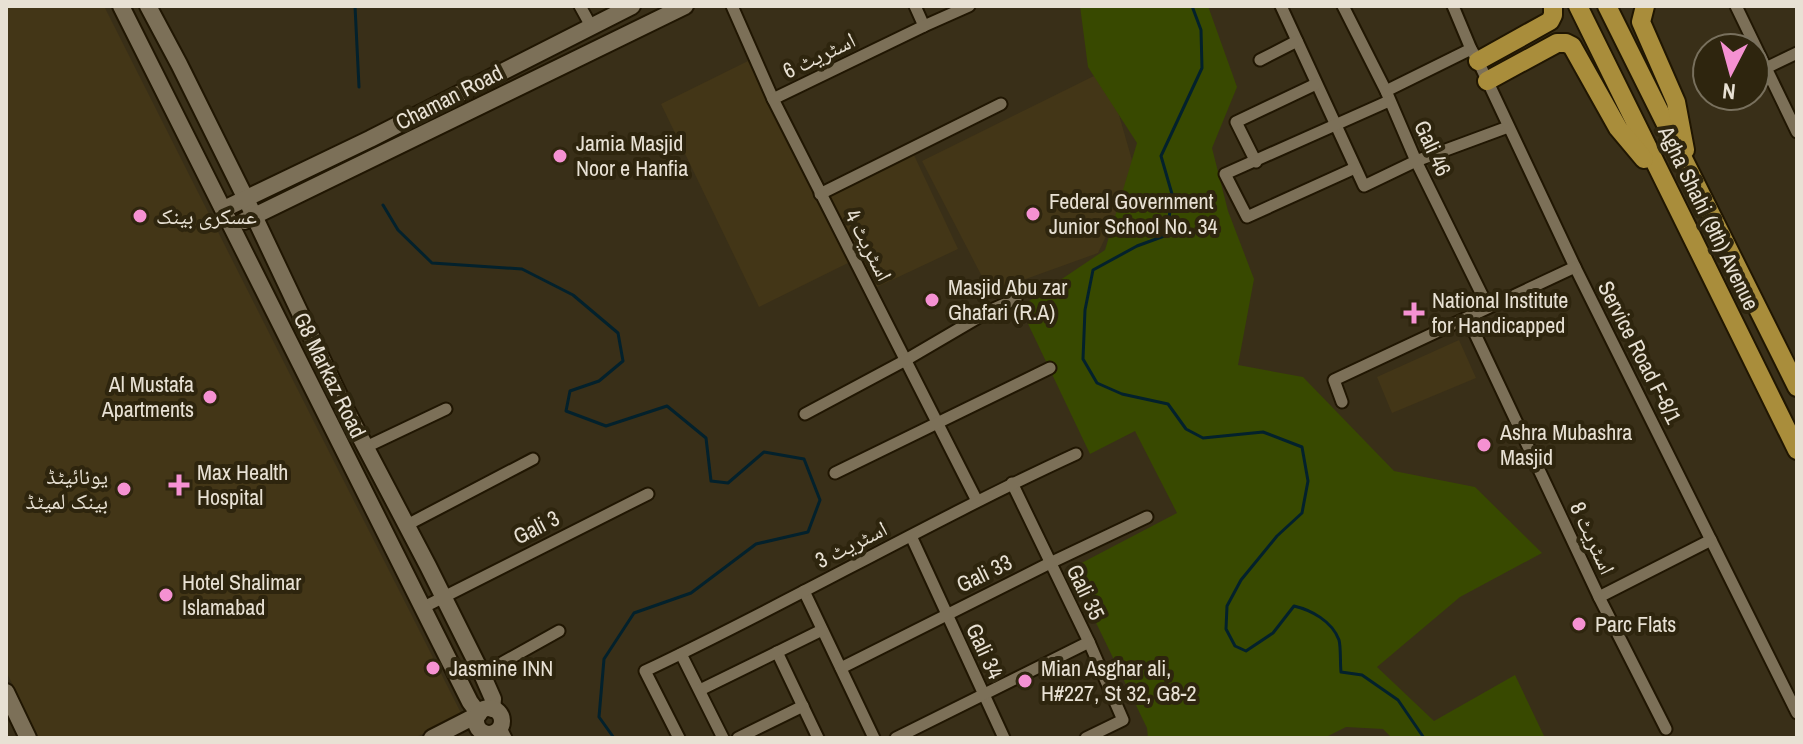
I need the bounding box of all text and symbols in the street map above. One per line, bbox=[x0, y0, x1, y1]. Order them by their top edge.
street label: اسٹریٹ 6 bbox=[778, 25, 860, 85]
north arrow bbox=[1691, 32, 1771, 112]
street label: Chaman Road bbox=[390, 57, 508, 137]
text: N bbox=[1721, 76, 1737, 107]
street label: Gali 46 bbox=[1407, 115, 1459, 181]
street label: Agha Shahi (9th) Avenue bbox=[1651, 120, 1767, 315]
place label: Jamia Masjid Noor e Hanfia bbox=[576, 128, 688, 183]
marker: Jamia Masjid Noor e Hanfia bbox=[551, 147, 569, 165]
place label: Federal Government Junior School No. 34 bbox=[1049, 186, 1217, 241]
place label: عسکری بینک bbox=[156, 201, 257, 231]
street label: اسٹریٹ 4 bbox=[838, 204, 900, 286]
marker: Federal Government Junior School No. 34 bbox=[1024, 205, 1042, 223]
marker: عسکری بینک bbox=[131, 207, 149, 225]
place label: Masjid Abu zar Ghafari (R.A) bbox=[948, 272, 1067, 327]
street label: Service Road F-8/1 bbox=[1591, 276, 1689, 428]
place label: National Institute for Handicapped bbox=[1432, 285, 1568, 340]
marker: Masjid Abu zar Ghafari (R.A) bbox=[923, 291, 941, 309]
marker: National Institute for Handicapped bbox=[1403, 302, 1425, 324]
street label: G8 Markaz Road bbox=[287, 307, 373, 443]
place label: Al Mustafa Apartments bbox=[101, 369, 194, 424]
marker: Al Mustafa Apartments bbox=[201, 388, 219, 406]
place label: Ashra Mubashra Masjid bbox=[1499, 417, 1632, 472]
marker: Ashra Mubashra Masjid bbox=[1475, 436, 1493, 454]
place label: Max Health Hospital bbox=[197, 457, 288, 512]
place label: یونائیٹڈ بینک لمیٹڈ bbox=[25, 461, 108, 516]
marker: Max Health Hospital bbox=[168, 474, 190, 496]
marker: یونائیٹڈ بینک لمیٹڈ bbox=[115, 480, 133, 498]
street label: اسٹریٹ 8 bbox=[1563, 497, 1623, 579]
street label: Gali 3 bbox=[508, 503, 564, 551]
street label: اسٹریٹ 3 bbox=[810, 513, 892, 575]
street label: Gali 33 bbox=[951, 547, 1017, 599]
street label: Gali 35 bbox=[1060, 559, 1112, 625]
place label: Hotel Shalimar Islamabad bbox=[182, 567, 301, 622]
marker: Hotel Shalimar Islamabad bbox=[157, 586, 175, 604]
place label: Parc Flats bbox=[1595, 609, 1676, 639]
marker: Parc Flats bbox=[1570, 615, 1588, 633]
street label: Gali 34 bbox=[959, 618, 1011, 684]
place label: Jasmine INN bbox=[449, 653, 553, 683]
place label: Mian Asghar ali, H#227, St 32, G8-2 bbox=[1041, 653, 1196, 708]
marker: Jasmine INN bbox=[424, 659, 442, 677]
marker: Mian Asghar ali, H#227, St 32, G8-2 bbox=[1016, 672, 1034, 690]

